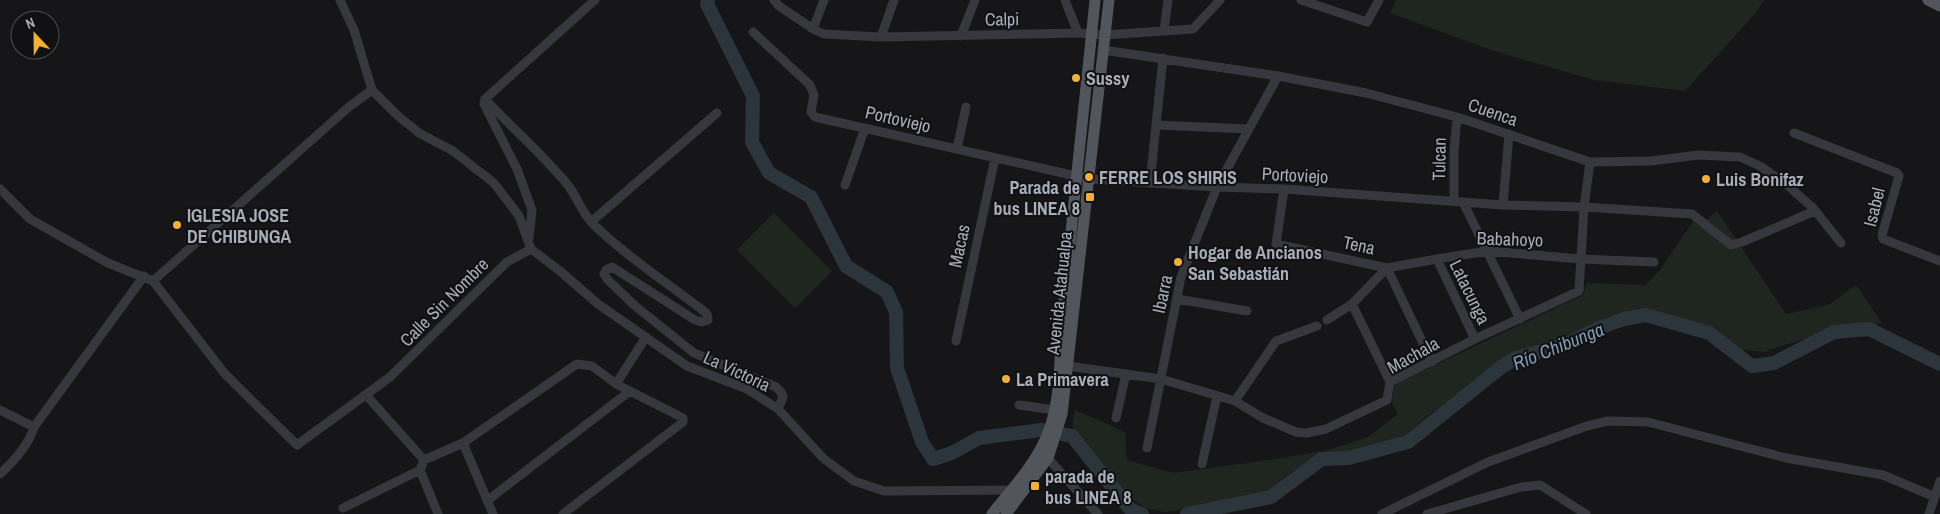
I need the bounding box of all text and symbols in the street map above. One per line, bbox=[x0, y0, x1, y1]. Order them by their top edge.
street label: Calpi bbox=[985, 6, 1019, 32]
north arrow bbox=[10, 10, 60, 60]
text: N bbox=[23, 13, 37, 33]
place label: Sussy bbox=[1086, 66, 1130, 91]
marker: Sussy bbox=[1070, 72, 1082, 84]
street label: Cuenca bbox=[1465, 92, 1521, 132]
street label: Portoviejo bbox=[863, 99, 933, 139]
street label: Tulcan bbox=[1426, 137, 1452, 181]
street label: Portoviejo bbox=[1261, 161, 1329, 189]
place label: FERRE LOS SHIRIS bbox=[1099, 165, 1237, 190]
place label: Luis Bonifaz bbox=[1716, 167, 1804, 192]
marker: FERRE LOS SHIRIS bbox=[1083, 171, 1095, 183]
marker: Luis Bonifaz bbox=[1700, 173, 1712, 185]
place label: Parada de bus LINEA 8 bbox=[994, 175, 1080, 221]
street label: Isabel bbox=[1857, 185, 1891, 229]
marker: Parada de bus LINEA 8 bbox=[1084, 191, 1096, 203]
place label: IGLESIA JOSE DE CHIBUNGA bbox=[187, 203, 291, 249]
marker: IGLESIA JOSE DE CHIBUNGA bbox=[171, 219, 183, 231]
street label: Macas bbox=[942, 222, 976, 270]
street label: Babahoyo bbox=[1476, 225, 1544, 253]
street label: Tena bbox=[1341, 229, 1377, 261]
street label: Avenida Atahualpa bbox=[1040, 230, 1078, 357]
place label: Hogar de Ancianos San Sebastián bbox=[1188, 240, 1322, 286]
street label: Calle Sin Nombre bbox=[394, 252, 494, 352]
marker: Hogar de Ancianos San Sebastián bbox=[1172, 256, 1184, 268]
street label: Latacunga bbox=[1444, 256, 1496, 328]
street label: Ibarra bbox=[1146, 273, 1178, 315]
water label: Río Chibunga bbox=[1509, 316, 1608, 376]
street label: Machala bbox=[1383, 331, 1443, 379]
street label: La Victoria bbox=[699, 345, 775, 397]
place label: La Primavera bbox=[1016, 367, 1110, 392]
marker: La Primavera bbox=[1000, 373, 1012, 385]
place label: parada de bus LINEA 8 bbox=[1045, 464, 1131, 510]
marker: parada de bus LINEA 8 bbox=[1029, 480, 1041, 492]

